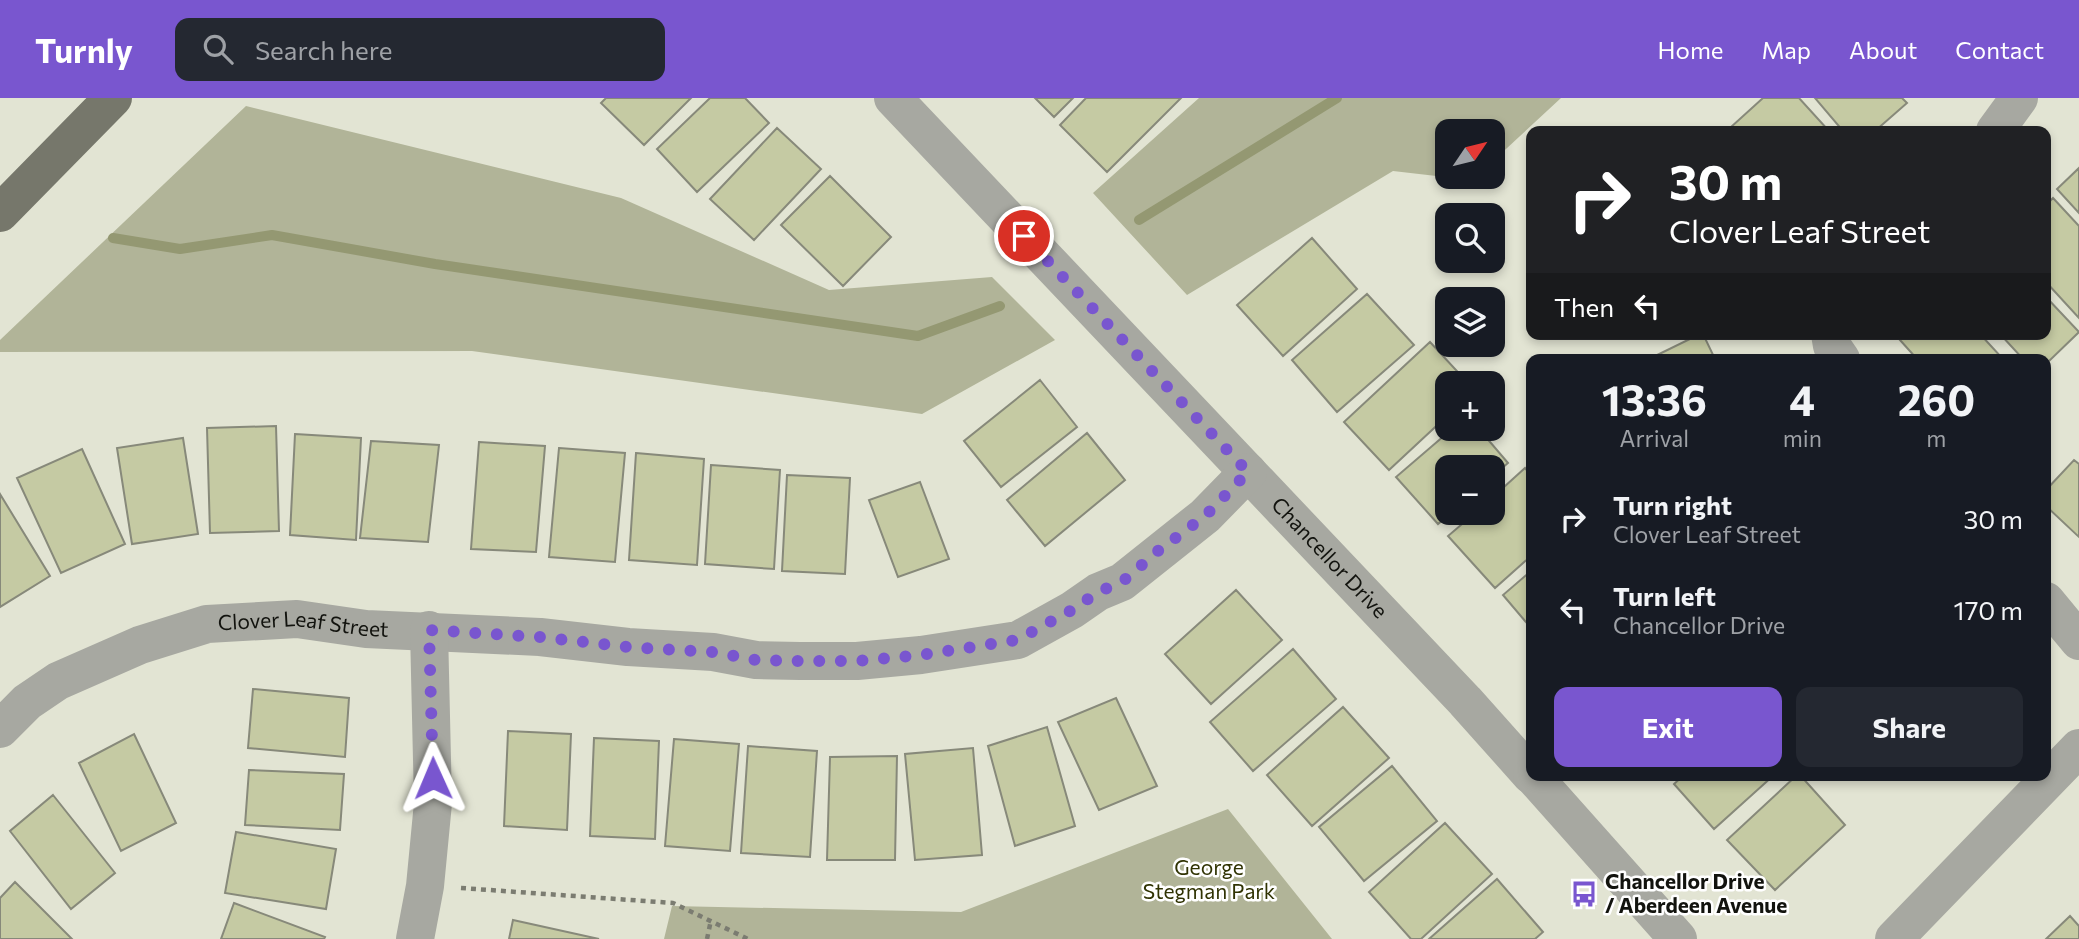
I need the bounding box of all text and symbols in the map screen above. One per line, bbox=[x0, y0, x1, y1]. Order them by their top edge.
search box bbox=[175, 18, 665, 81]
text: Turnly bbox=[35, 29, 133, 70]
icon: search bbox=[199, 30, 237, 68]
text: Search here bbox=[255, 34, 392, 65]
text: Home bbox=[1658, 35, 1724, 64]
text: Map bbox=[1762, 35, 1811, 64]
text: About bbox=[1849, 35, 1917, 64]
text: Contact bbox=[1955, 35, 2044, 64]
north arrow bbox=[1435, 119, 1505, 189]
map controls bbox=[1435, 119, 1505, 525]
text: 30 m bbox=[1669, 150, 1782, 210]
icon: right bbox=[1554, 154, 1645, 245]
button: search bbox=[1435, 203, 1505, 273]
pin bbox=[994, 206, 1054, 266]
text: Clover Leaf Street bbox=[1669, 210, 1930, 250]
icon: arrive bbox=[1005, 217, 1043, 255]
button: layers bbox=[1435, 287, 1505, 357]
icon: left bbox=[1628, 287, 1666, 325]
text: Then bbox=[1554, 291, 1614, 322]
button: + bbox=[1435, 371, 1505, 441]
text: 13:36 bbox=[1602, 373, 1707, 425]
text: 4 bbox=[1789, 373, 1815, 425]
text: 260 bbox=[1898, 373, 1975, 425]
text: Arrival bbox=[1620, 424, 1689, 452]
text: min bbox=[1783, 424, 1822, 452]
text: m bbox=[1926, 424, 1946, 452]
button: − bbox=[1435, 455, 1505, 525]
text: Turn right bbox=[1613, 489, 1732, 520]
street label: Chancellor Drive bbox=[1267, 491, 1394, 623]
icon: right bbox=[1554, 500, 1592, 538]
text: 30 m bbox=[1964, 503, 2023, 534]
text: Clover Leaf Street bbox=[1613, 520, 1801, 548]
text: Turn left bbox=[1613, 580, 1716, 611]
icon: left bbox=[1554, 591, 1592, 629]
text: 170 m bbox=[1954, 594, 2023, 625]
street label: Clover Leaf Street bbox=[217, 605, 389, 641]
text: Chancellor Drive bbox=[1613, 611, 1785, 639]
button: Exit bbox=[1554, 687, 1782, 767]
button: Share bbox=[1796, 687, 2023, 767]
position arrow bbox=[396, 741, 470, 815]
park label: George Stegman Park bbox=[1143, 854, 1275, 903]
place label: Chancellor Drive / Aberdeen Avenue bbox=[1605, 868, 1787, 917]
bus stop icon: Chancellor Drive / Aberdeen Avenue bbox=[1569, 879, 1599, 909]

